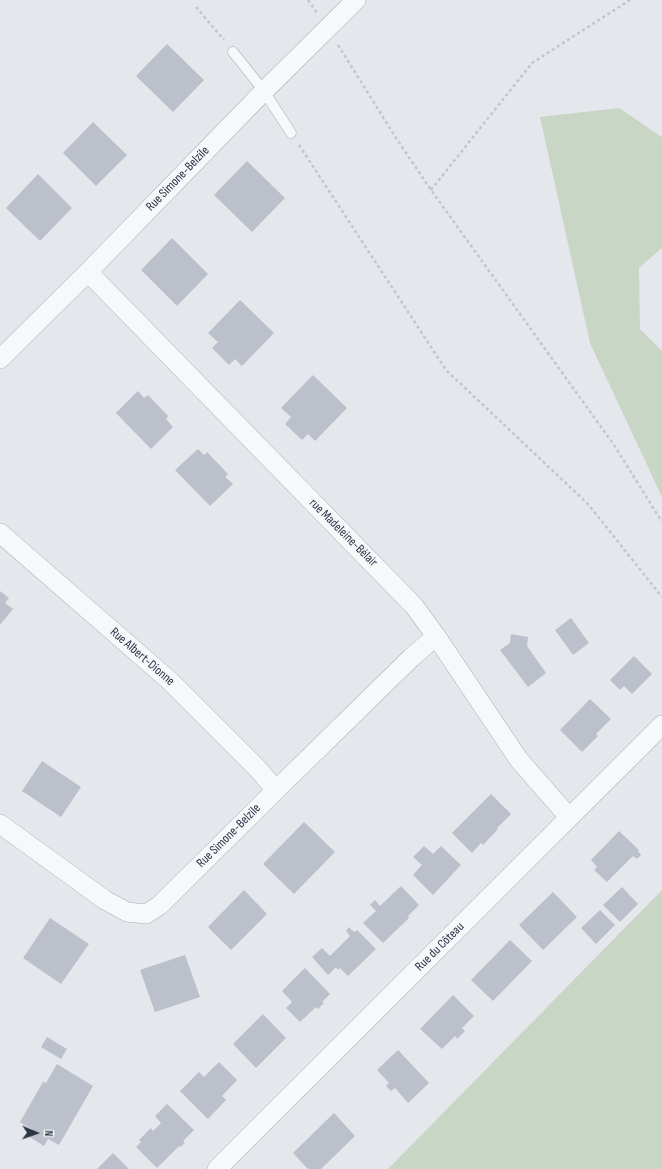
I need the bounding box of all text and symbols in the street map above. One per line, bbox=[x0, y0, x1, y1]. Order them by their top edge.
street label: Rue Simone-Belzile bbox=[143, 143, 213, 215]
street label: rue Madeleine-Bélair bbox=[306, 496, 380, 570]
street label: Rue Albert-Dionne bbox=[106, 625, 178, 689]
street label: Rue Simone-Belzile bbox=[194, 801, 264, 871]
street label: Rue du Côteau bbox=[412, 919, 468, 975]
north arrow bbox=[16, 1113, 56, 1153]
text: N bbox=[42, 1130, 55, 1137]

